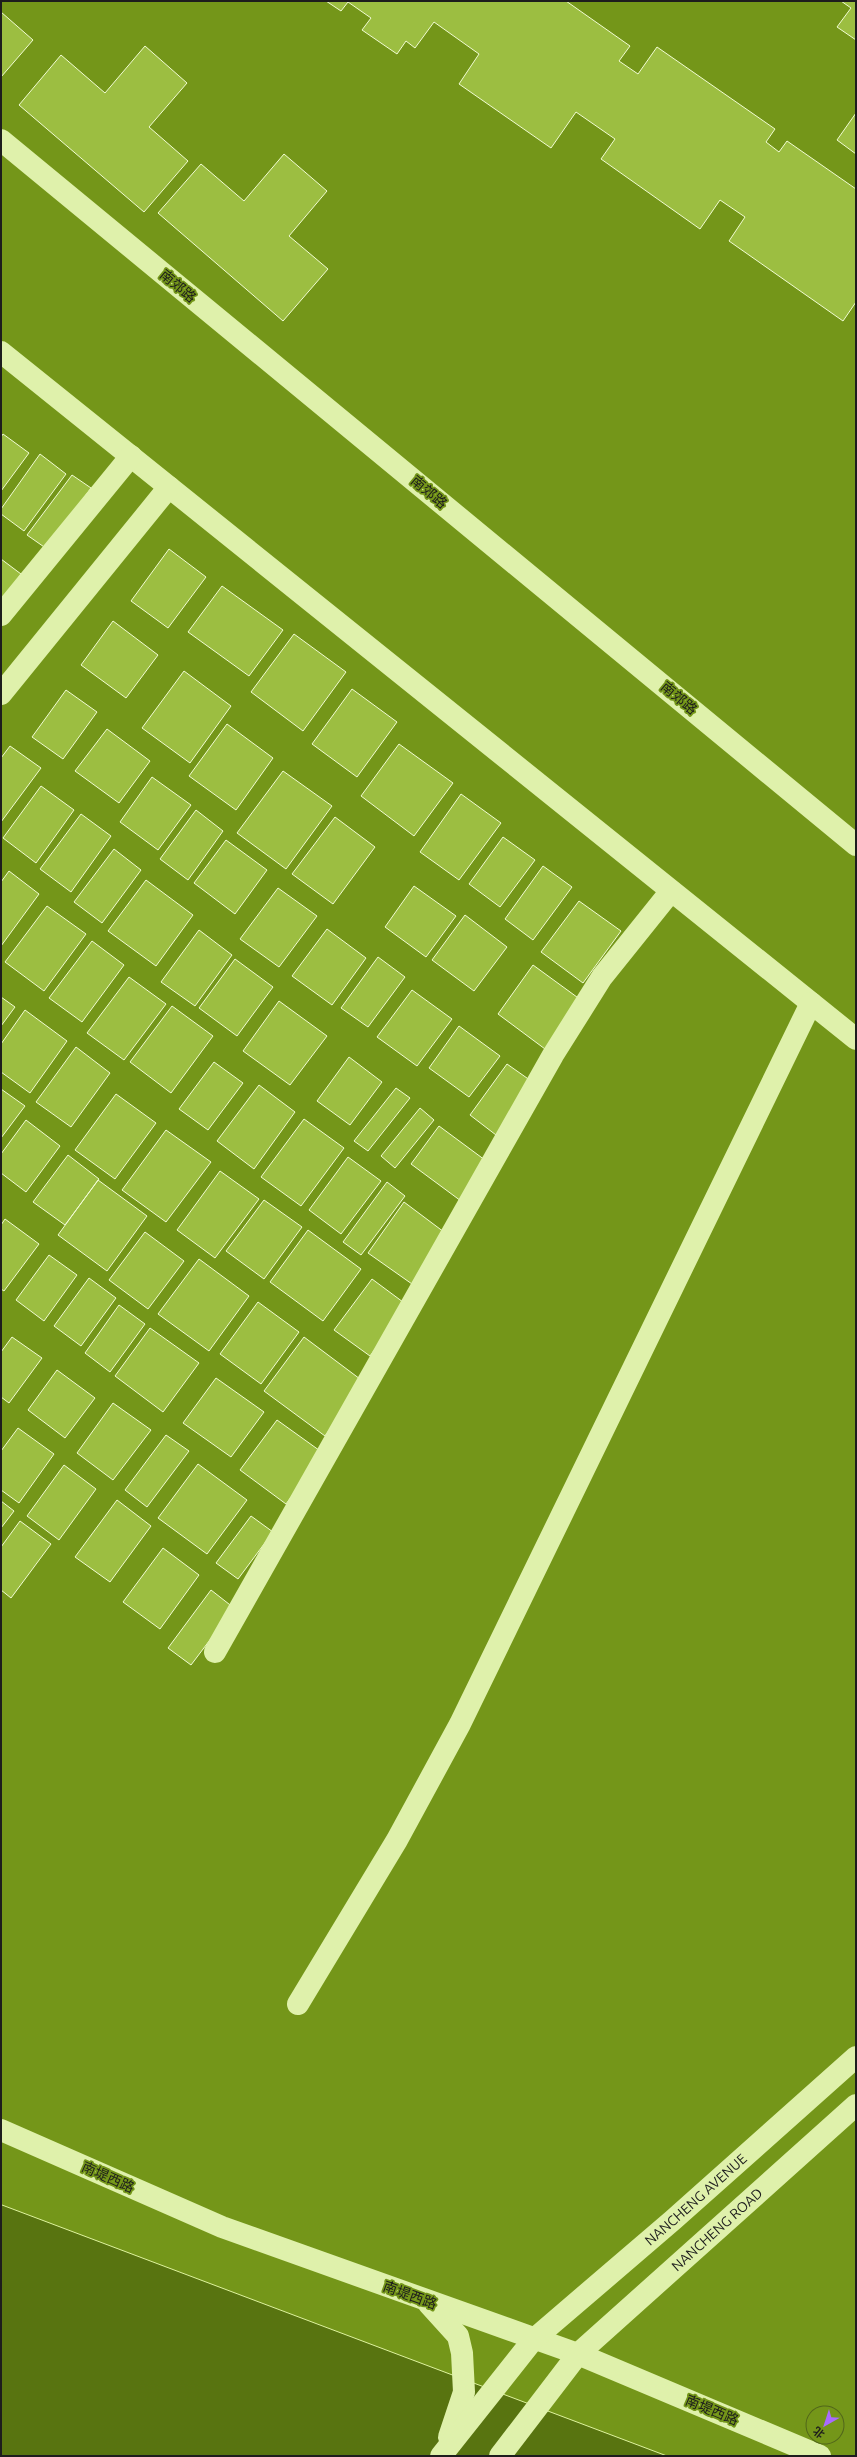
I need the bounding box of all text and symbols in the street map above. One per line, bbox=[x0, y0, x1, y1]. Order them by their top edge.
street label: 南郊路 bbox=[157, 266, 199, 306]
street label: 南郊路 bbox=[408, 472, 450, 512]
street label: 南郊路 bbox=[658, 678, 700, 718]
street label: NANCHENG AVENUE bbox=[641, 2150, 750, 2249]
street label: 南堤西路 bbox=[79, 2158, 137, 2196]
street label: NANCHENG ROAD bbox=[668, 2185, 766, 2274]
street label: 南堤西路 bbox=[381, 2278, 439, 2312]
street label: 南堤西路 bbox=[683, 2392, 741, 2428]
north arrow bbox=[805, 2405, 845, 2445]
text: 北 bbox=[811, 2425, 827, 2441]

